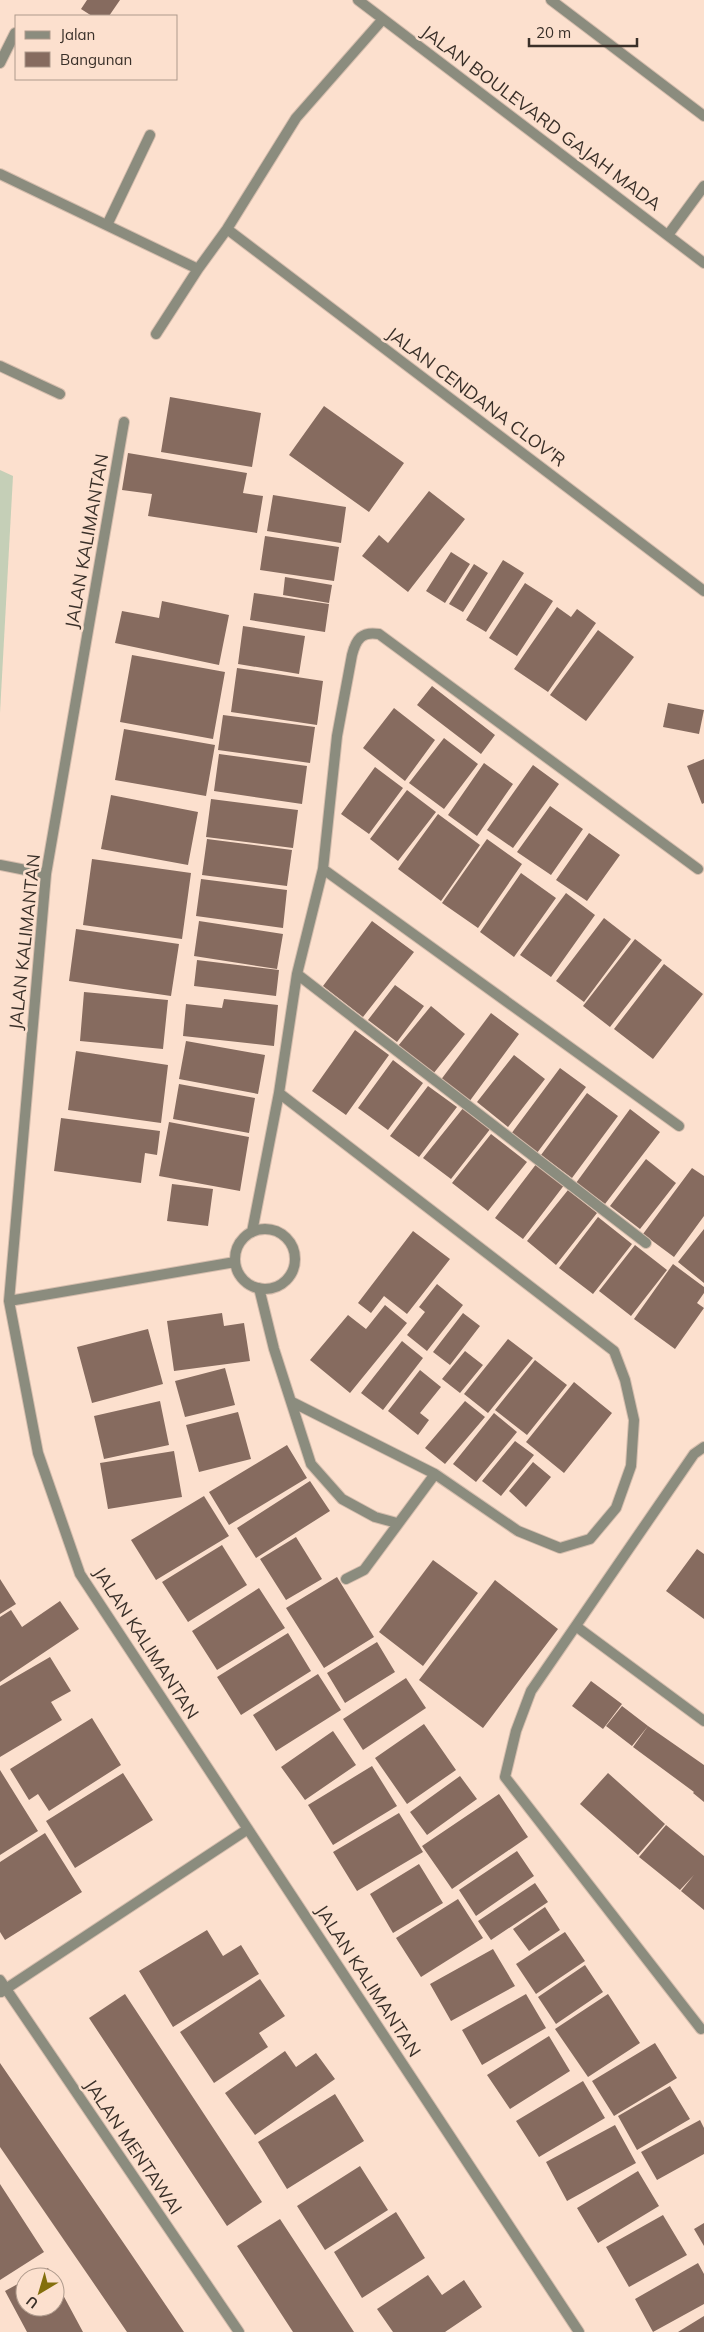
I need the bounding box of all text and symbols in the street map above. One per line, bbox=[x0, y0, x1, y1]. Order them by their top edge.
legend bbox=[15, 15, 178, 80]
scale bar bbox=[529, 15, 636, 47]
street label: JALAN BOULEVARD GAJAH MADA bbox=[417, 20, 666, 215]
text: 20 m bbox=[536, 23, 571, 42]
text: Jalan bbox=[60, 25, 95, 44]
text: Bangunan bbox=[60, 50, 132, 69]
street label: JALAN CENDANA CLOV'R bbox=[382, 322, 570, 471]
street label: JALAN KALIMANTAN bbox=[60, 452, 113, 630]
street label: JALAN KALIMANTAN bbox=[4, 853, 45, 1031]
street label: JALAN KALIMANTAN bbox=[89, 1562, 204, 1723]
street label: JALAN KALIMANTAN bbox=[311, 1900, 426, 2061]
street label: JALAN MENTAWAI bbox=[80, 2075, 187, 2219]
north arrow bbox=[15, 2267, 65, 2317]
text: U bbox=[22, 2292, 42, 2313]

